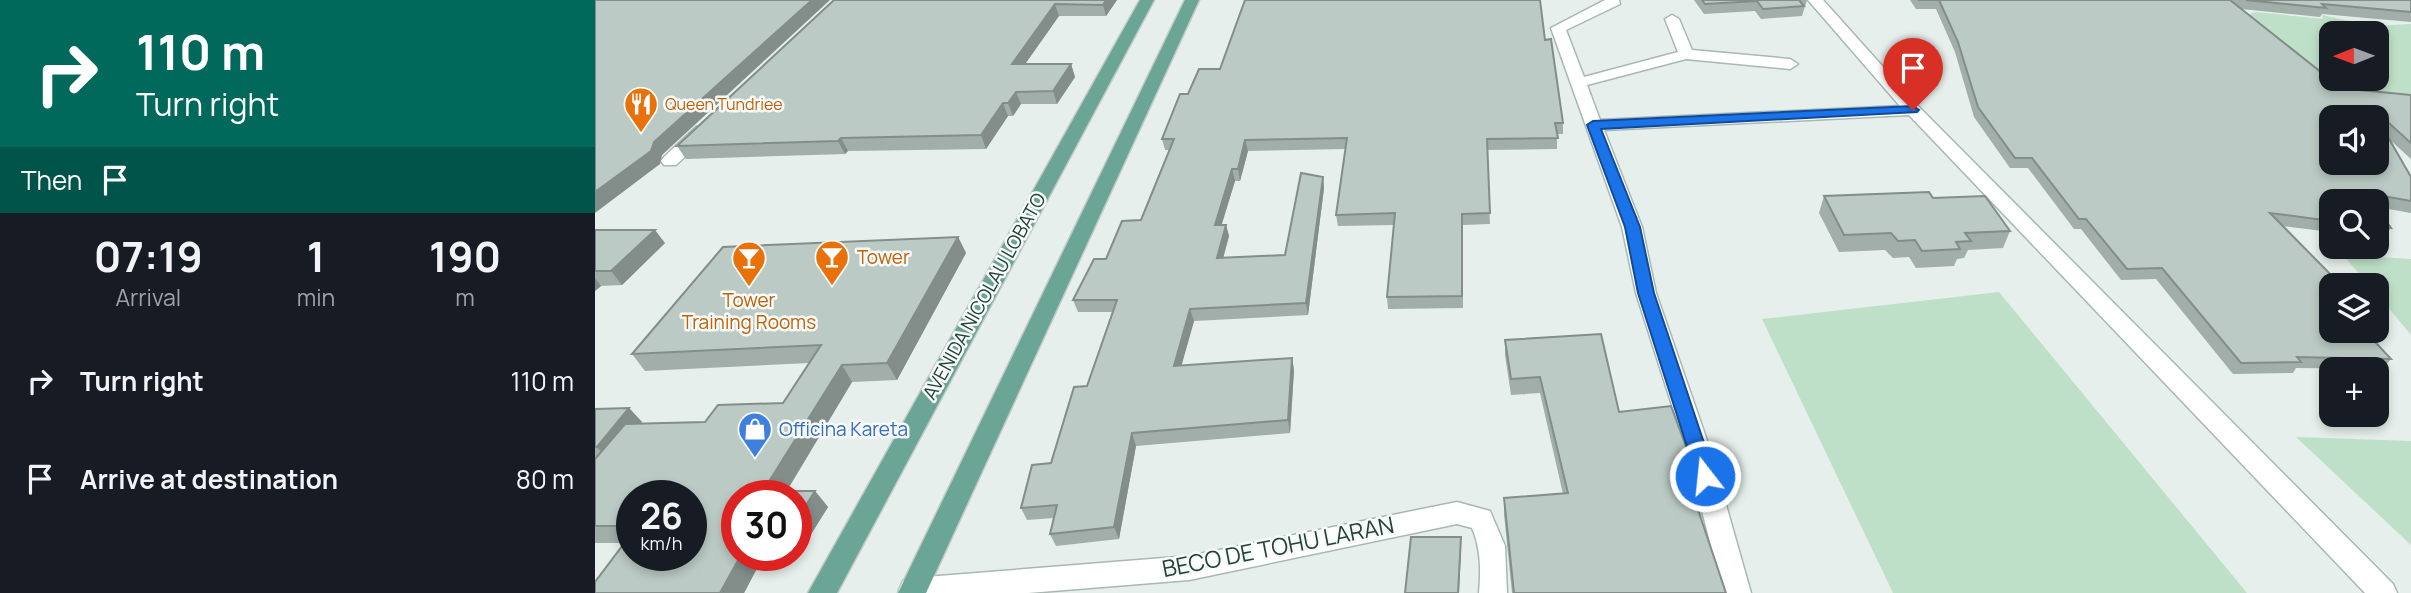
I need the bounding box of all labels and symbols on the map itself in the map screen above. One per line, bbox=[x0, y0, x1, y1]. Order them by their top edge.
north arrow bbox=[2319, 21, 2389, 91]
pin bbox=[1883, 38, 1943, 110]
restaurant icon: Queen Tundriee bbox=[622, 85, 660, 134]
place label: Queen Tundriee bbox=[665, 93, 783, 115]
street label: AVENIDA NICOLAU LOBATO bbox=[916, 188, 1052, 404]
bar icon: Tower bbox=[813, 238, 851, 287]
bar icon: Tower Training Rooms bbox=[730, 239, 768, 288]
place label: Tower bbox=[857, 244, 910, 270]
place label: Tower Training Rooms bbox=[682, 287, 816, 335]
shop icon: Officina Kareta bbox=[736, 410, 774, 459]
place label: Officina Kareta bbox=[779, 416, 908, 442]
position arrow bbox=[1668, 439, 1742, 513]
speed limit sign: 30 bbox=[721, 480, 812, 571]
street label: BECO DE TOHU LARAN bbox=[1159, 508, 1396, 584]

